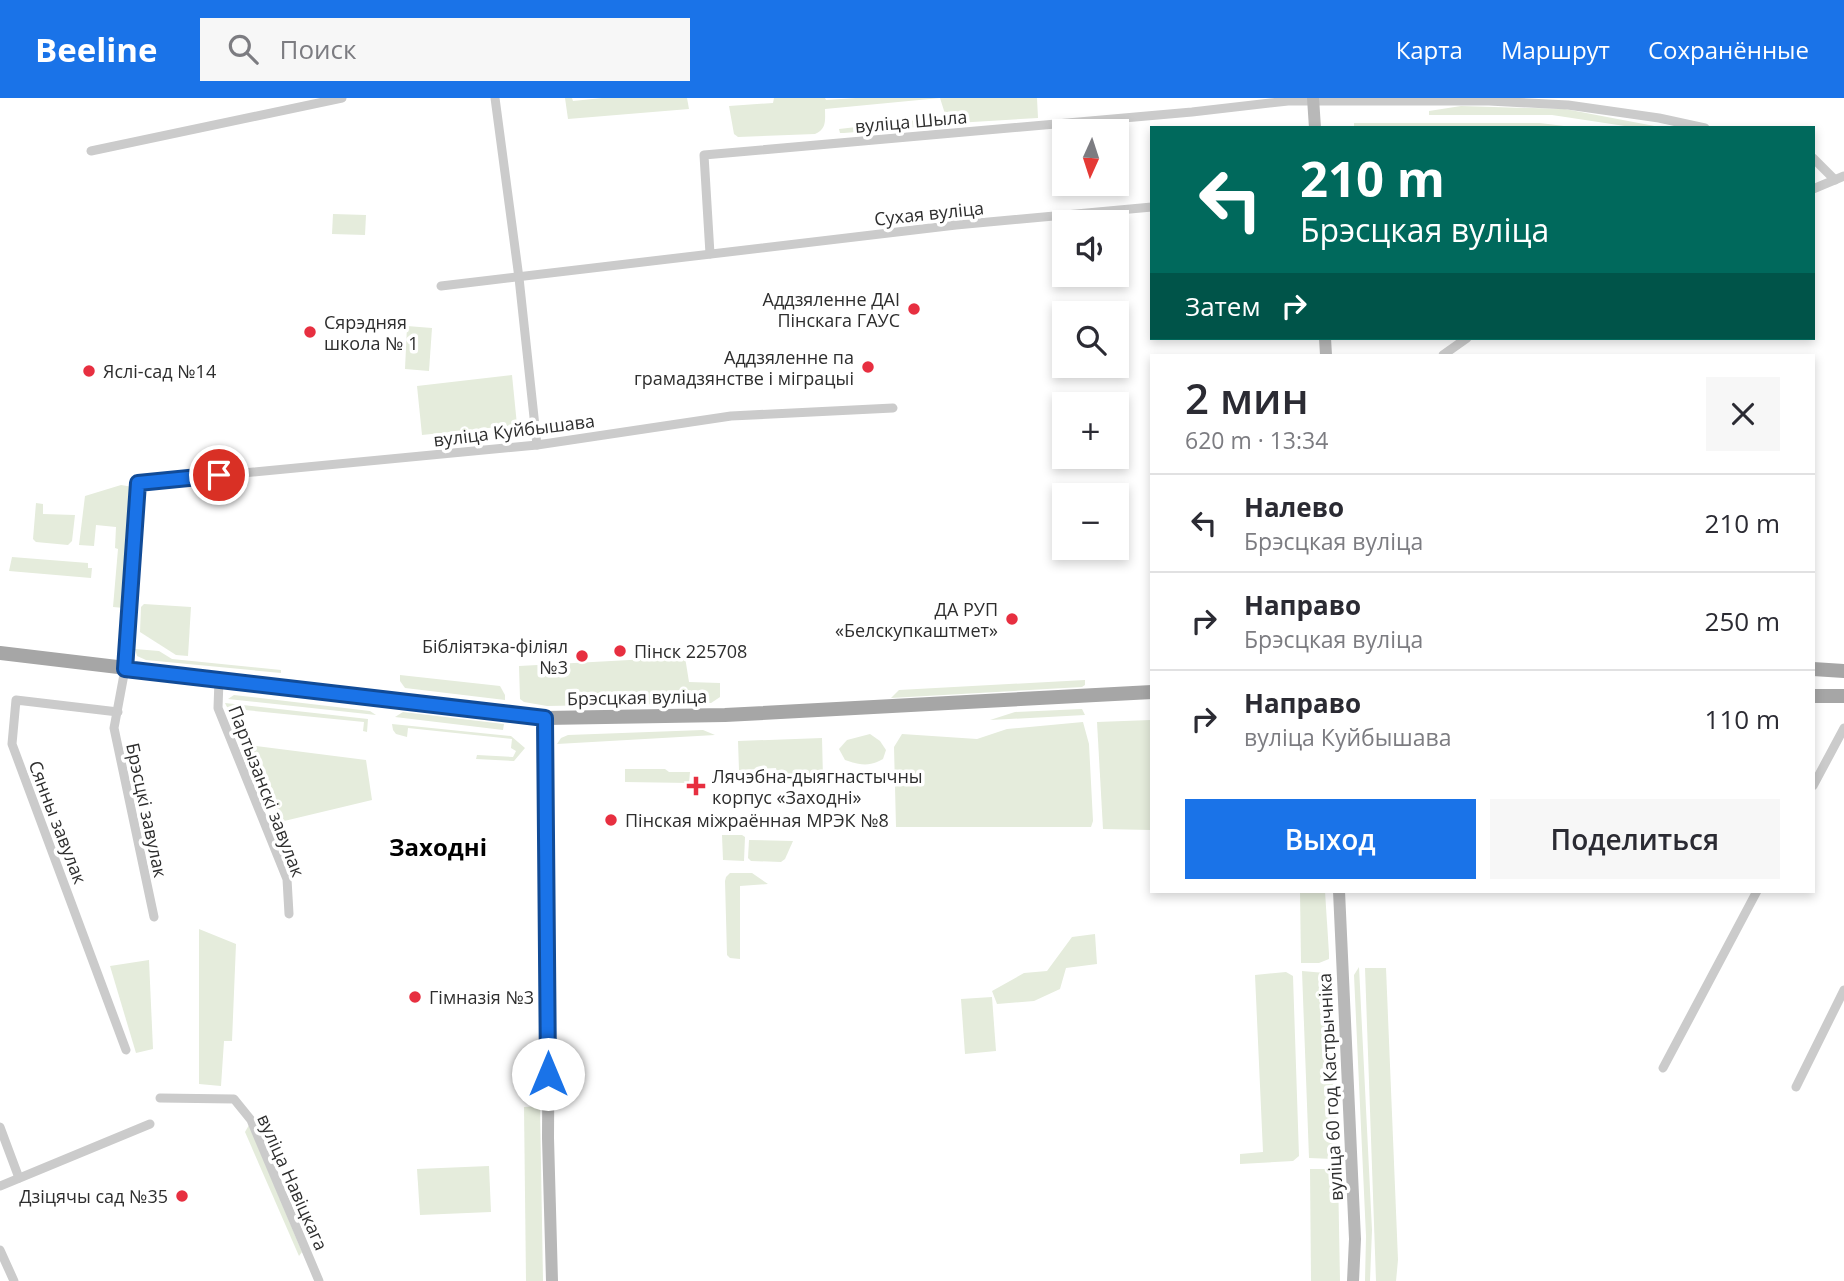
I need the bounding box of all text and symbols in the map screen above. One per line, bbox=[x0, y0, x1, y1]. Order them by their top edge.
search box bbox=[200, 18, 690, 81]
text: Beeline bbox=[35, 27, 158, 72]
icon: search bbox=[224, 30, 262, 68]
text: Поиск bbox=[280, 31, 356, 67]
text: Карта bbox=[1396, 33, 1463, 66]
text: Маршрут bbox=[1501, 33, 1610, 66]
text: Сохранённые bbox=[1648, 33, 1809, 66]
street label: вуліца Шыла bbox=[854, 104, 968, 138]
north arrow bbox=[1052, 119, 1129, 196]
map controls bbox=[1052, 119, 1129, 560]
text: 210 m bbox=[1300, 145, 1445, 211]
icon: left bbox=[1185, 154, 1276, 245]
street label: Сухая вуліца bbox=[873, 195, 985, 231]
text: Брэсцкая вуліца bbox=[1300, 208, 1549, 251]
button: sound bbox=[1052, 210, 1129, 287]
place label: Аддзяленне ДАІ Пінскага ГАУС bbox=[763, 287, 900, 332]
icon: right bbox=[1275, 287, 1313, 325]
text: Затем bbox=[1185, 288, 1261, 324]
marker: Аддзяленне ДАІ Пінскага ГАУС bbox=[906, 301, 922, 317]
button: search bbox=[1052, 301, 1129, 378]
place label: Сярэдняя школа № 1 bbox=[324, 310, 418, 355]
marker: Сярэдняя школа № 1 bbox=[302, 324, 318, 340]
place label: Аддзяленне па грамадзянстве і міграцыі bbox=[634, 345, 854, 390]
place label: Яслі-сад №14 bbox=[103, 359, 216, 383]
marker: Аддзяленне па грамадзянстве і міграцыі bbox=[860, 359, 876, 375]
marker: Яслі-сад №14 bbox=[81, 363, 97, 379]
text: 2 мин bbox=[1185, 369, 1309, 426]
button: close bbox=[1706, 377, 1780, 451]
button: + bbox=[1052, 392, 1129, 469]
street label: вуліца Куйбышава bbox=[432, 408, 596, 452]
text: 620 m · 13:34 bbox=[1185, 424, 1328, 456]
pin bbox=[189, 445, 249, 505]
icon: arrive bbox=[200, 456, 238, 494]
button: − bbox=[1052, 483, 1129, 560]
text: Налево bbox=[1244, 489, 1344, 525]
icon: left bbox=[1185, 504, 1223, 542]
text: 210 m bbox=[1705, 505, 1780, 541]
text: Брэсцкая вуліца bbox=[1244, 525, 1423, 557]
text: Направо bbox=[1244, 587, 1361, 623]
place label: ДА РУП «Белскупкаштмет» bbox=[835, 597, 998, 642]
icon: right bbox=[1185, 602, 1223, 640]
text: 250 m bbox=[1705, 603, 1780, 639]
marker: ДА РУП «Белскупкаштмет» bbox=[1004, 611, 1020, 627]
text: Брэсцкая вуліца bbox=[1244, 623, 1423, 655]
place label: Бібліятэка-філіял №3 bbox=[422, 634, 568, 679]
place label: Пінск 225708 bbox=[634, 639, 747, 663]
marker: Пінск 225708 bbox=[612, 643, 628, 659]
marker: Бібліятэка-філіял №3 bbox=[574, 648, 590, 664]
street label: Брэсцкая вуліца bbox=[567, 684, 707, 710]
text: Направо bbox=[1244, 685, 1361, 721]
icon: right bbox=[1185, 700, 1223, 738]
text: 110 m bbox=[1705, 701, 1780, 737]
street label: Партызанскі завулак bbox=[223, 702, 311, 881]
text: вуліца Куйбышава bbox=[1244, 721, 1452, 753]
street label: Брэсцкі завулак bbox=[121, 741, 173, 880]
street label: Сянны завулак bbox=[23, 757, 93, 888]
place label: Лячэбна-дыягнастычны корпус «Заходні» bbox=[712, 764, 923, 809]
marker: Лячэбна-дыягнастычны корпус «Заходні» bbox=[686, 776, 706, 796]
button: Выход bbox=[1185, 799, 1476, 879]
button: Поделиться bbox=[1490, 799, 1780, 879]
place label: Пінская міжраённая МРЭК №8 bbox=[625, 808, 889, 832]
marker: Пінская міжраённая МРЭК №8 bbox=[603, 812, 619, 828]
district label: Заходні bbox=[389, 830, 487, 863]
street label: вуліца 60 год Кастрычніка bbox=[1312, 972, 1348, 1202]
place label: Гімназія №3 bbox=[429, 985, 534, 1009]
marker: Гімназія №3 bbox=[407, 989, 423, 1005]
position arrow bbox=[511, 1037, 585, 1111]
street label: вуліца Навіцкага bbox=[252, 1110, 334, 1254]
place label: Дзіцячы сад №35 bbox=[19, 1184, 168, 1208]
marker: Дзіцячы сад №35 bbox=[174, 1188, 190, 1204]

